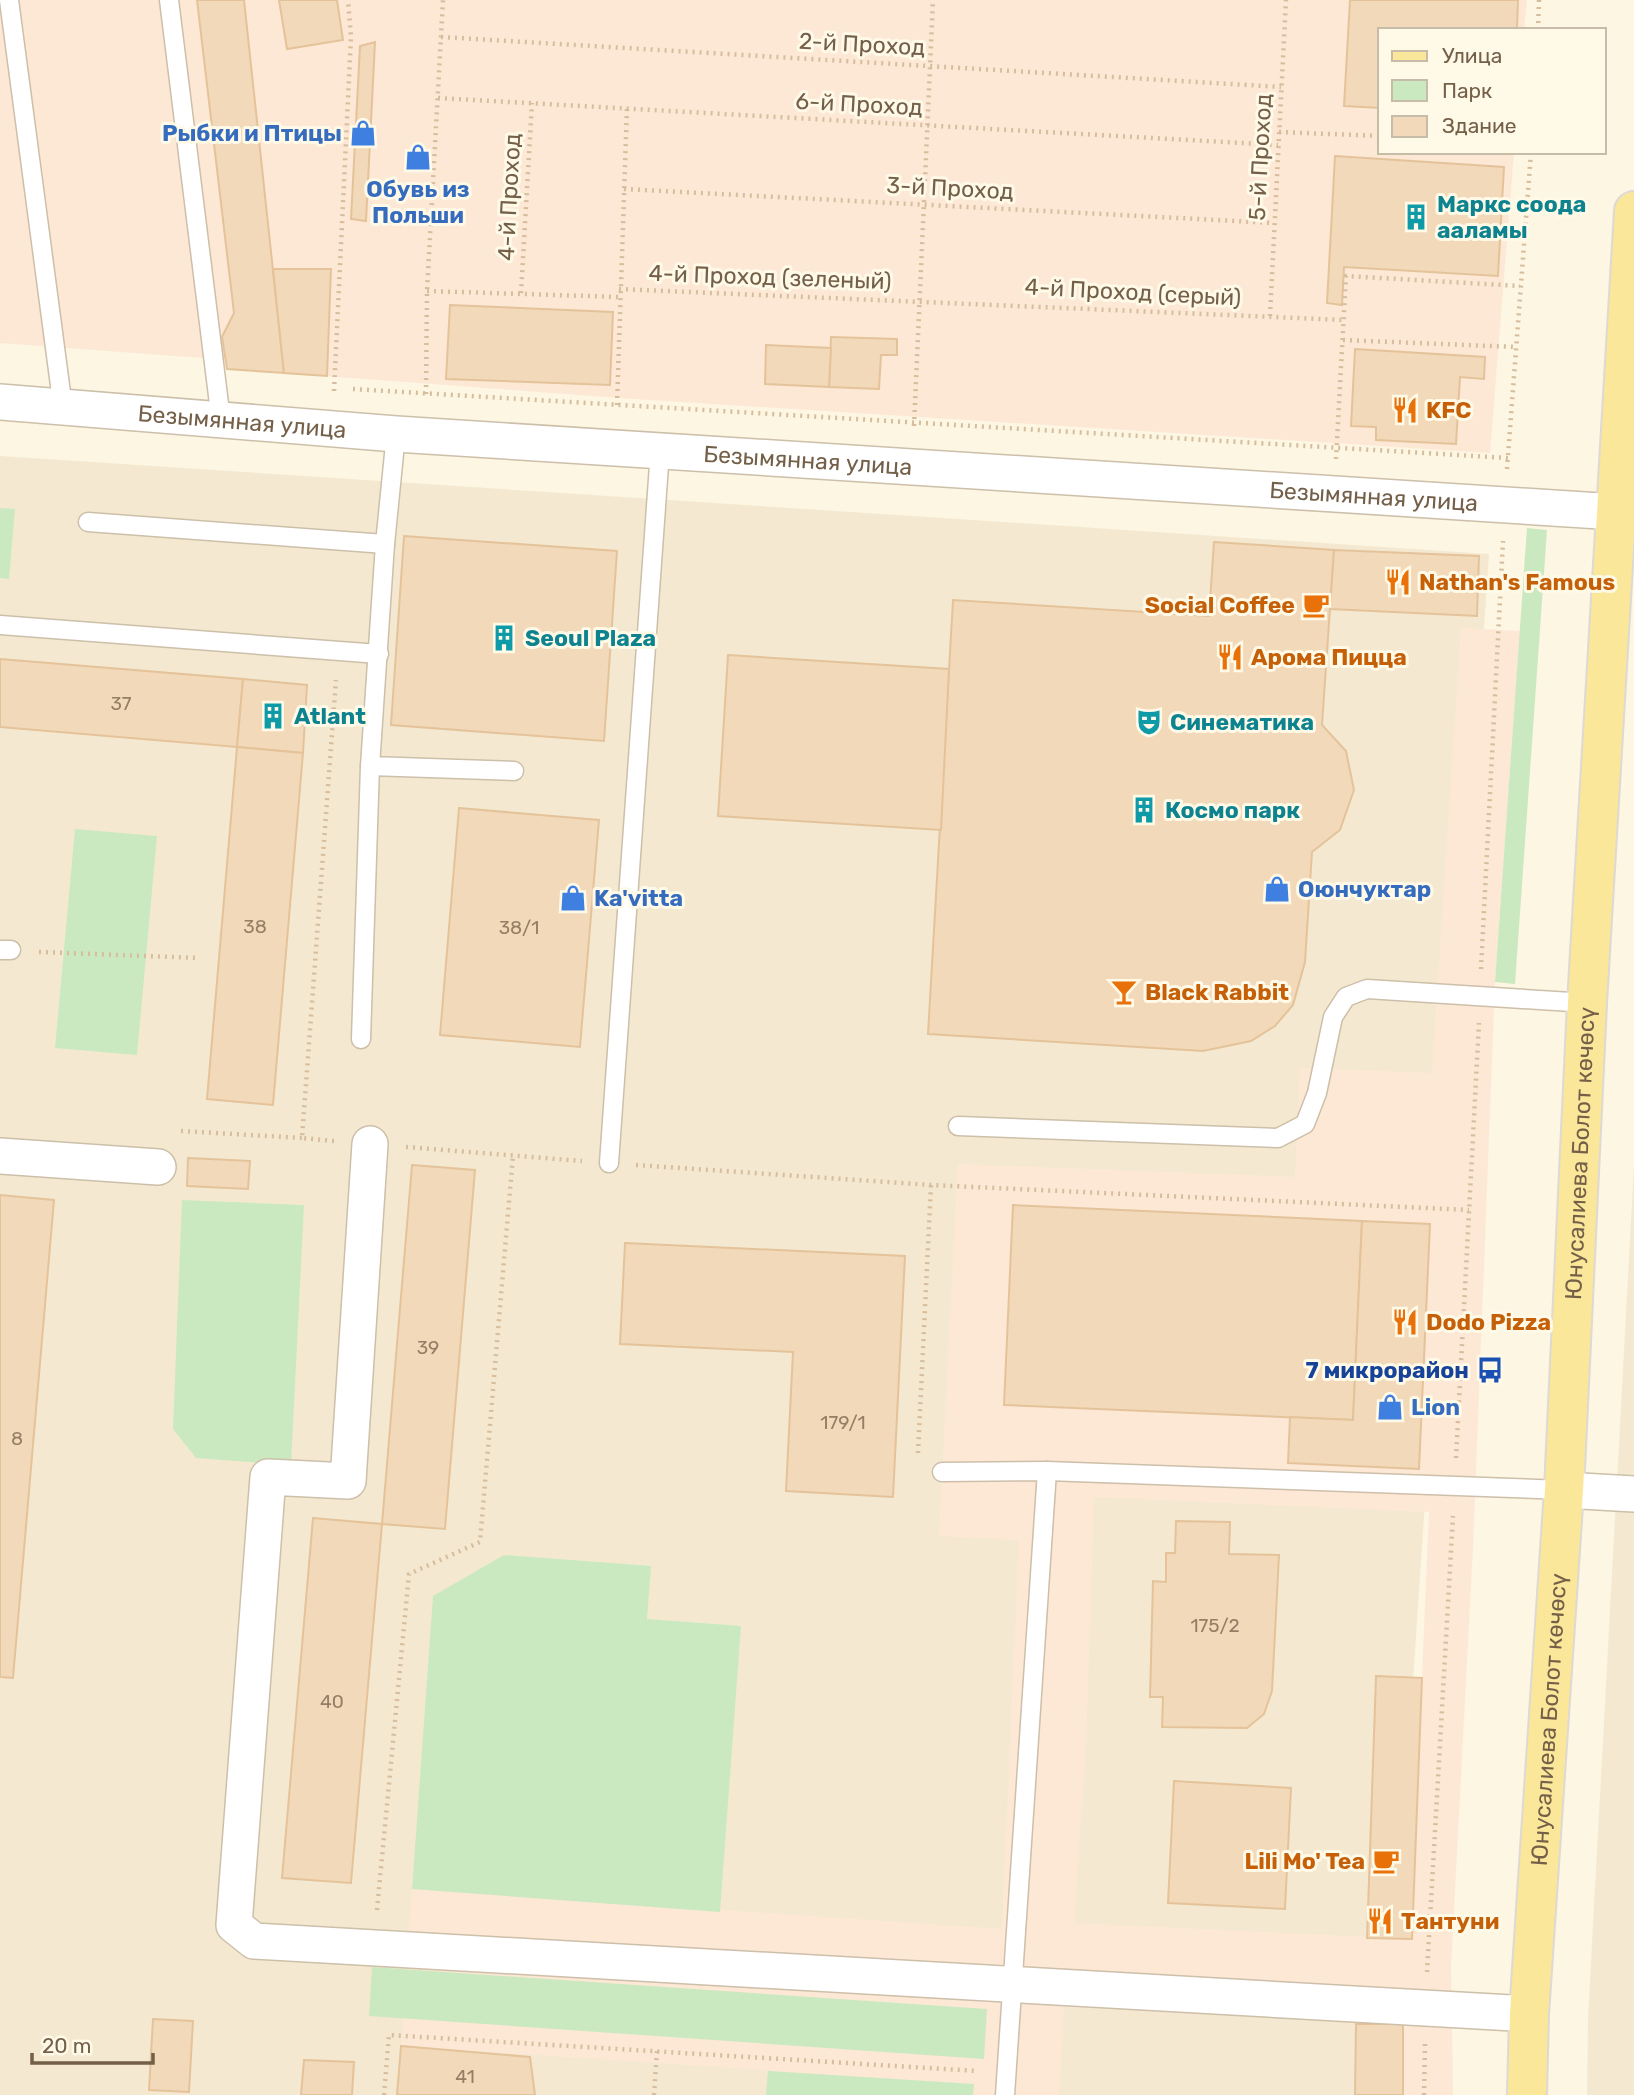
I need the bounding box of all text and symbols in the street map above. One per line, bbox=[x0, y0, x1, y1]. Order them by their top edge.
street label: 2-й Проход bbox=[798, 27, 926, 61]
legend bbox=[1378, 28, 1606, 154]
text: Улица bbox=[1442, 43, 1502, 68]
text: Парк bbox=[1442, 78, 1492, 103]
street label: 6-й Проход bbox=[795, 87, 924, 121]
street label: 5-й Проход bbox=[1243, 93, 1277, 221]
text: Здание bbox=[1442, 113, 1517, 138]
shop icon: Рыбки и Птицы bbox=[348, 118, 378, 148]
place label: Рыбки и Птицы bbox=[162, 119, 342, 147]
street label: 4-й Проход bbox=[492, 132, 526, 262]
shop icon: Обувь из Польши bbox=[403, 142, 433, 172]
street label: 3-й Проход bbox=[886, 171, 1015, 205]
place label: Обувь из Польши bbox=[366, 175, 470, 229]
place label: Маркс соода ааламы bbox=[1437, 190, 1586, 244]
building icon: Маркс соода ааламы bbox=[1401, 202, 1431, 232]
street label: 4-й Проход (зеленый) bbox=[648, 259, 892, 295]
street label: 4-й Проход (серый) bbox=[1024, 272, 1242, 312]
restaurant icon: KFC bbox=[1390, 395, 1420, 425]
place label: KFC bbox=[1426, 396, 1472, 424]
street label: Безымянная улица bbox=[137, 399, 348, 444]
street label: Безымянная улица bbox=[703, 440, 913, 481]
street label: Безымянная улица bbox=[1269, 476, 1479, 517]
restaurant icon: Nathan's Famous bbox=[1383, 567, 1413, 597]
place label: Nathan's Famous bbox=[1419, 568, 1615, 596]
cafe icon: Social Coffee bbox=[1301, 590, 1331, 620]
place label: Social Coffee bbox=[1145, 591, 1295, 619]
building icon: Seoul Plaza bbox=[489, 623, 519, 653]
place label: Seoul Plaza bbox=[525, 624, 656, 652]
restaurant icon: Арома Пицца bbox=[1215, 642, 1245, 672]
place label: Арома Пицца bbox=[1251, 643, 1407, 671]
house number: 37 bbox=[110, 692, 132, 715]
building icon: Atlant bbox=[258, 701, 288, 731]
place label: Atlant bbox=[294, 702, 366, 730]
theatre icon: Синематика bbox=[1134, 707, 1164, 737]
place label: Синематика bbox=[1170, 708, 1314, 736]
building icon: Космо парк bbox=[1129, 795, 1159, 825]
place label: Космо парк bbox=[1165, 796, 1300, 824]
shop icon: Оюнчуктар bbox=[1262, 874, 1292, 904]
place label: Оюнчуктар bbox=[1298, 875, 1431, 903]
shop icon: Ka'vitta bbox=[558, 883, 588, 913]
place label: Ka'vitta bbox=[594, 884, 683, 912]
house number: 38 bbox=[243, 915, 267, 938]
house number: 38/1 bbox=[499, 916, 539, 939]
bar icon: Black Rabbit bbox=[1109, 977, 1139, 1007]
place label: Black Rabbit bbox=[1145, 978, 1289, 1006]
street label: Юнусалиева Болот көчөсү bbox=[1559, 1007, 1601, 1301]
restaurant icon: Dodo Pizza bbox=[1390, 1307, 1420, 1337]
place label: Dodo Pizza bbox=[1426, 1308, 1551, 1336]
house number: 39 bbox=[417, 1336, 439, 1359]
bus stop icon: 7 микрорайон bbox=[1475, 1355, 1505, 1385]
place label: 7 микрорайон bbox=[1306, 1356, 1469, 1384]
shop icon: Lion bbox=[1375, 1392, 1405, 1422]
place label: Lion bbox=[1411, 1393, 1460, 1421]
house number: 179/1 bbox=[820, 1411, 866, 1434]
house number: 8 bbox=[11, 1427, 23, 1450]
street label: Юнусалиева Болот көчөсү bbox=[1525, 1573, 1572, 1867]
house number: 175/2 bbox=[1190, 1614, 1240, 1637]
house number: 40 bbox=[320, 1690, 344, 1713]
cafe icon: Lili Mo' Tea bbox=[1371, 1846, 1401, 1876]
place label: Lili Mo' Tea bbox=[1244, 1847, 1365, 1875]
restaurant icon: Тантуни bbox=[1365, 1906, 1395, 1936]
place label: Тантуни bbox=[1401, 1907, 1499, 1935]
scale bar bbox=[32, 2022, 152, 2066]
text: 20 m bbox=[42, 2033, 91, 2058]
house number: 41 bbox=[455, 2065, 475, 2088]

